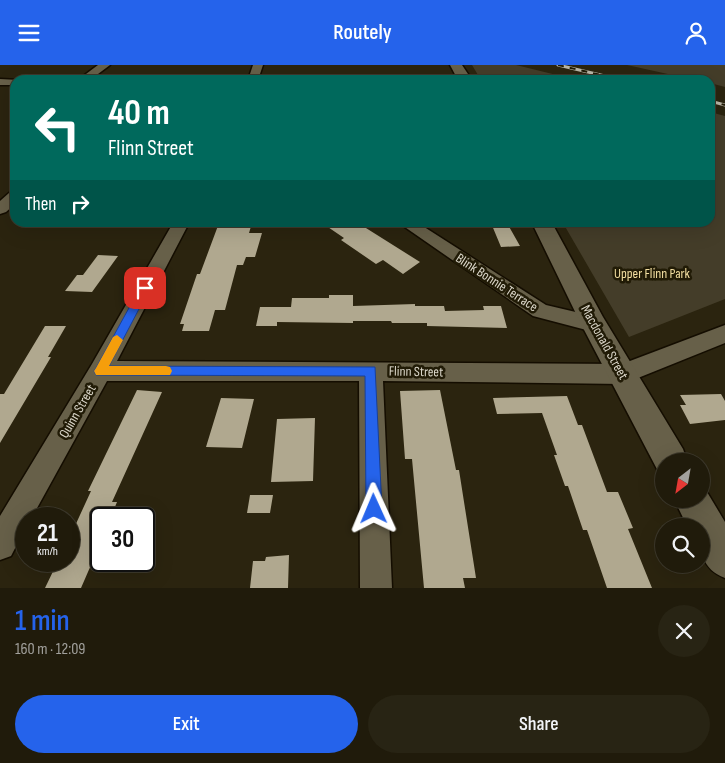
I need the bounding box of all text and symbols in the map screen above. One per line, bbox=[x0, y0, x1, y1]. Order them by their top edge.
icon: menu bbox=[15, 19, 43, 47]
text: Routely bbox=[333, 19, 392, 46]
icon: person bbox=[682, 19, 710, 47]
text: 40 m bbox=[108, 92, 170, 135]
icon: left bbox=[25, 95, 90, 160]
text: Flinn Street bbox=[108, 135, 194, 162]
icon: right bbox=[66, 190, 94, 218]
text: Then bbox=[25, 193, 56, 216]
street label: Blink Bonnie Terrace bbox=[452, 250, 541, 315]
park label: Upper Flinn Park bbox=[614, 265, 691, 282]
pin bbox=[124, 267, 166, 309]
icon: arrive bbox=[131, 274, 159, 302]
street label: Macdonald Street bbox=[577, 302, 632, 382]
street label: Flinn Street bbox=[389, 363, 443, 380]
street label: Quinn Street bbox=[55, 381, 100, 441]
north arrow bbox=[655, 453, 710, 507]
map controls bbox=[655, 453, 710, 573]
position arrow bbox=[347, 482, 399, 534]
speed limit sign: 30 bbox=[90, 507, 155, 572]
text: 21 bbox=[37, 518, 58, 549]
button: search bbox=[655, 518, 710, 573]
text: km/h bbox=[37, 544, 58, 559]
text: 1 min bbox=[15, 603, 70, 639]
button: close bbox=[658, 605, 710, 657]
text: 160 m · 12:09 bbox=[15, 640, 85, 659]
button: Exit bbox=[15, 695, 358, 753]
button: Share bbox=[368, 695, 710, 753]

